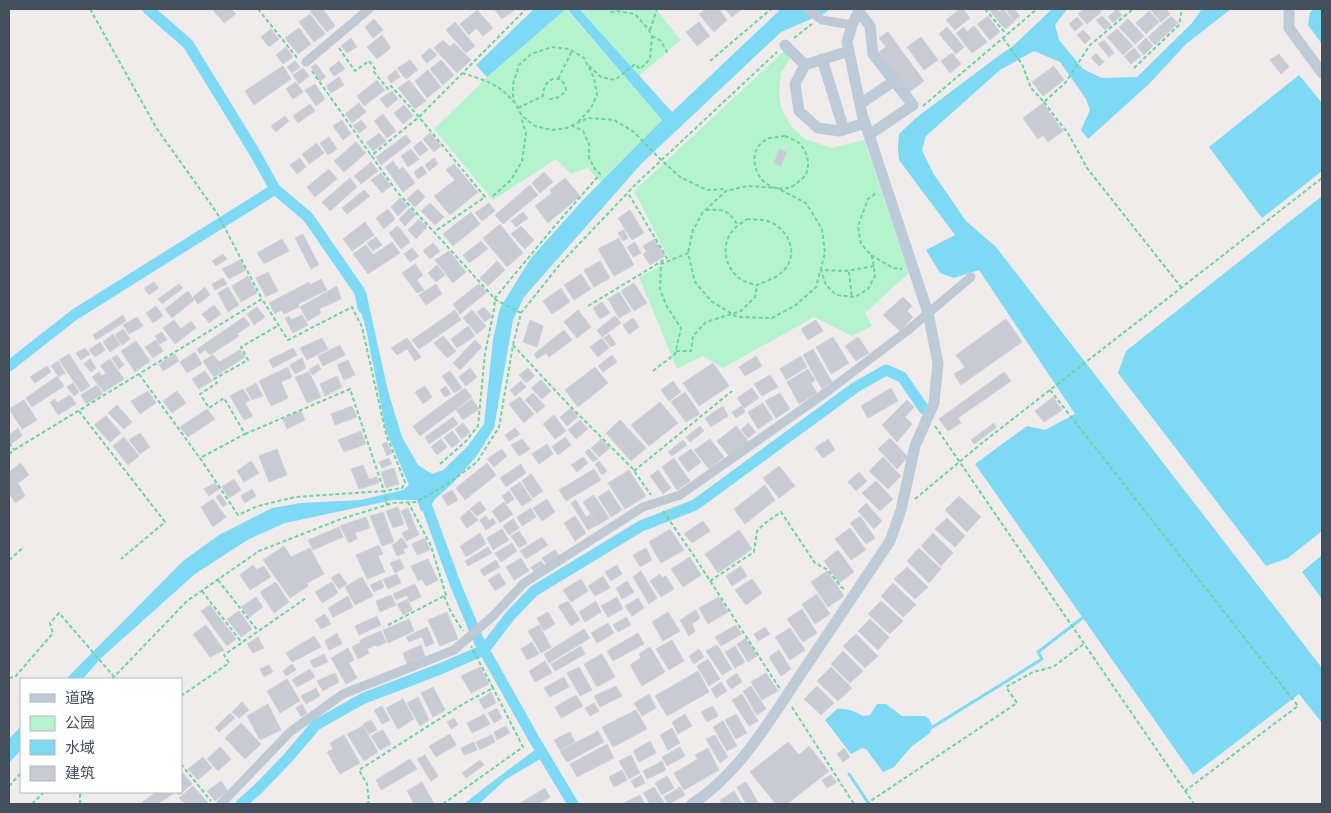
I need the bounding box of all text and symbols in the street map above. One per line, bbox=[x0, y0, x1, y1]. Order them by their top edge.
legend bbox=[20, 678, 182, 793]
text: 道路 bbox=[65, 688, 95, 707]
text: 公园 bbox=[65, 713, 95, 732]
text: 水域 bbox=[65, 738, 95, 757]
text: 建筑 bbox=[65, 763, 95, 782]

